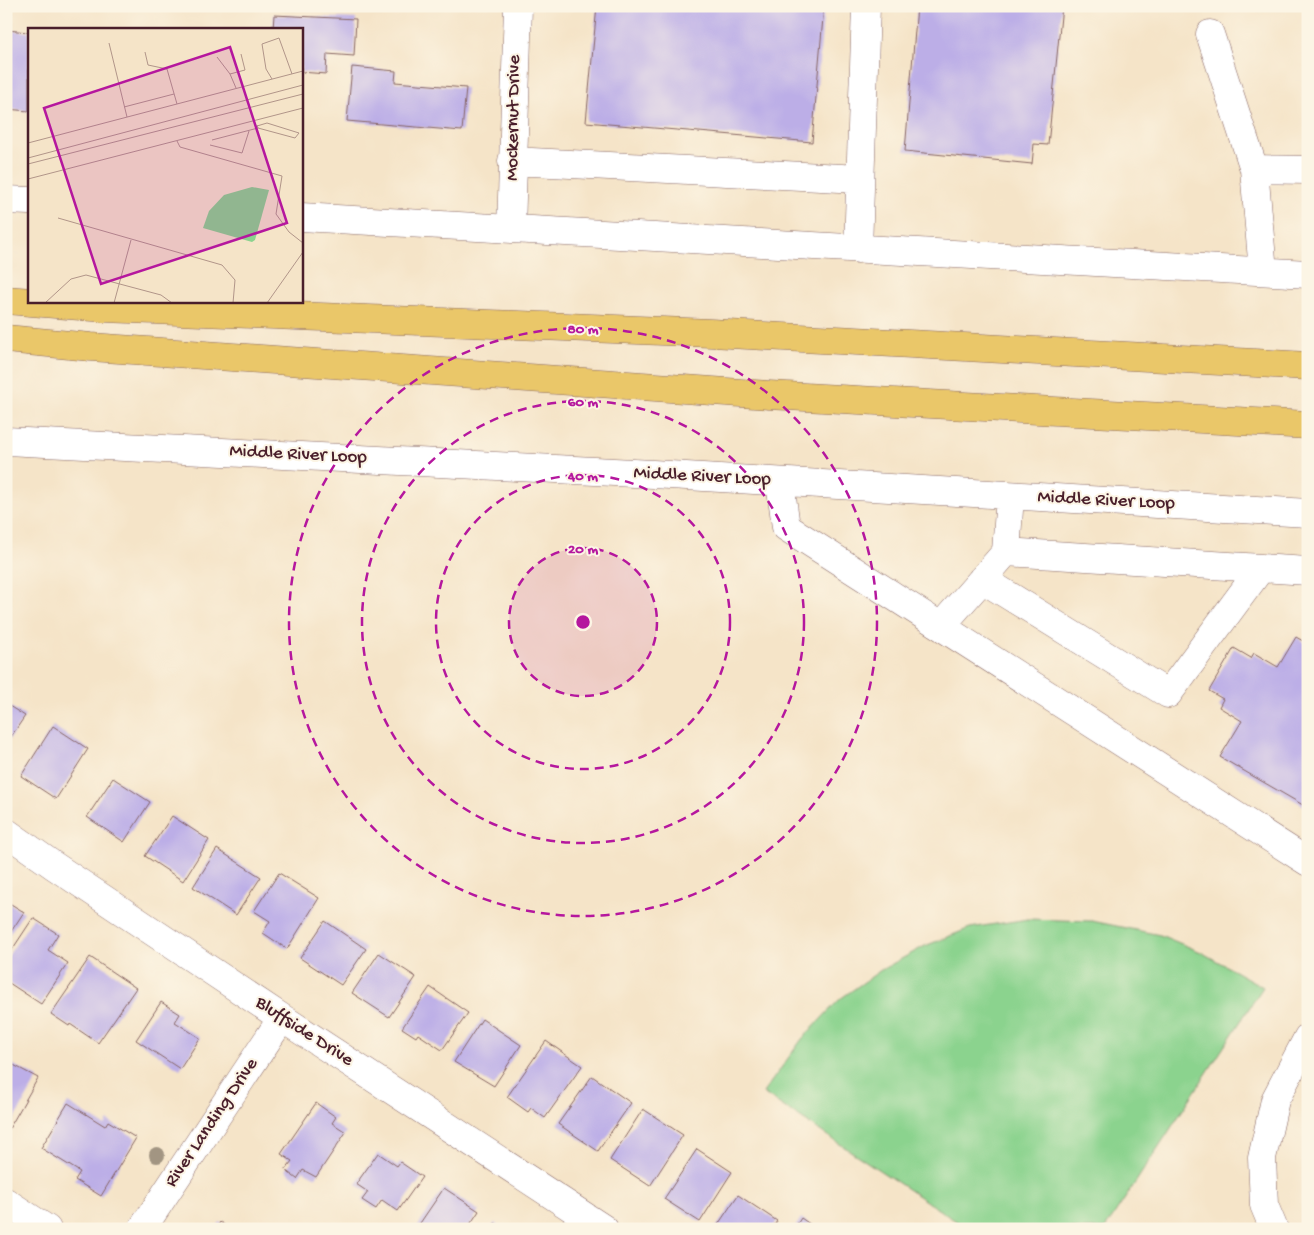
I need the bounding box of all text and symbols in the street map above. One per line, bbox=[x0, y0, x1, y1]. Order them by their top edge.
inset map bbox=[28, 28, 302, 302]
street label: Mockernut Drive bbox=[501, 55, 527, 181]
text: 80 m bbox=[568, 321, 599, 339]
text: 60 m bbox=[568, 394, 599, 412]
street label: Middle River Loop bbox=[229, 440, 368, 470]
street label: Middle River Loop bbox=[633, 462, 772, 492]
text: 40 m bbox=[567, 468, 598, 486]
street label: Middle River Loop bbox=[1037, 486, 1176, 516]
text: 20 m bbox=[568, 541, 598, 559]
centre of rings bbox=[574, 613, 592, 631]
street label: Bluffside Drive bbox=[250, 991, 358, 1072]
street label: River Landing Drive bbox=[160, 1054, 264, 1192]

